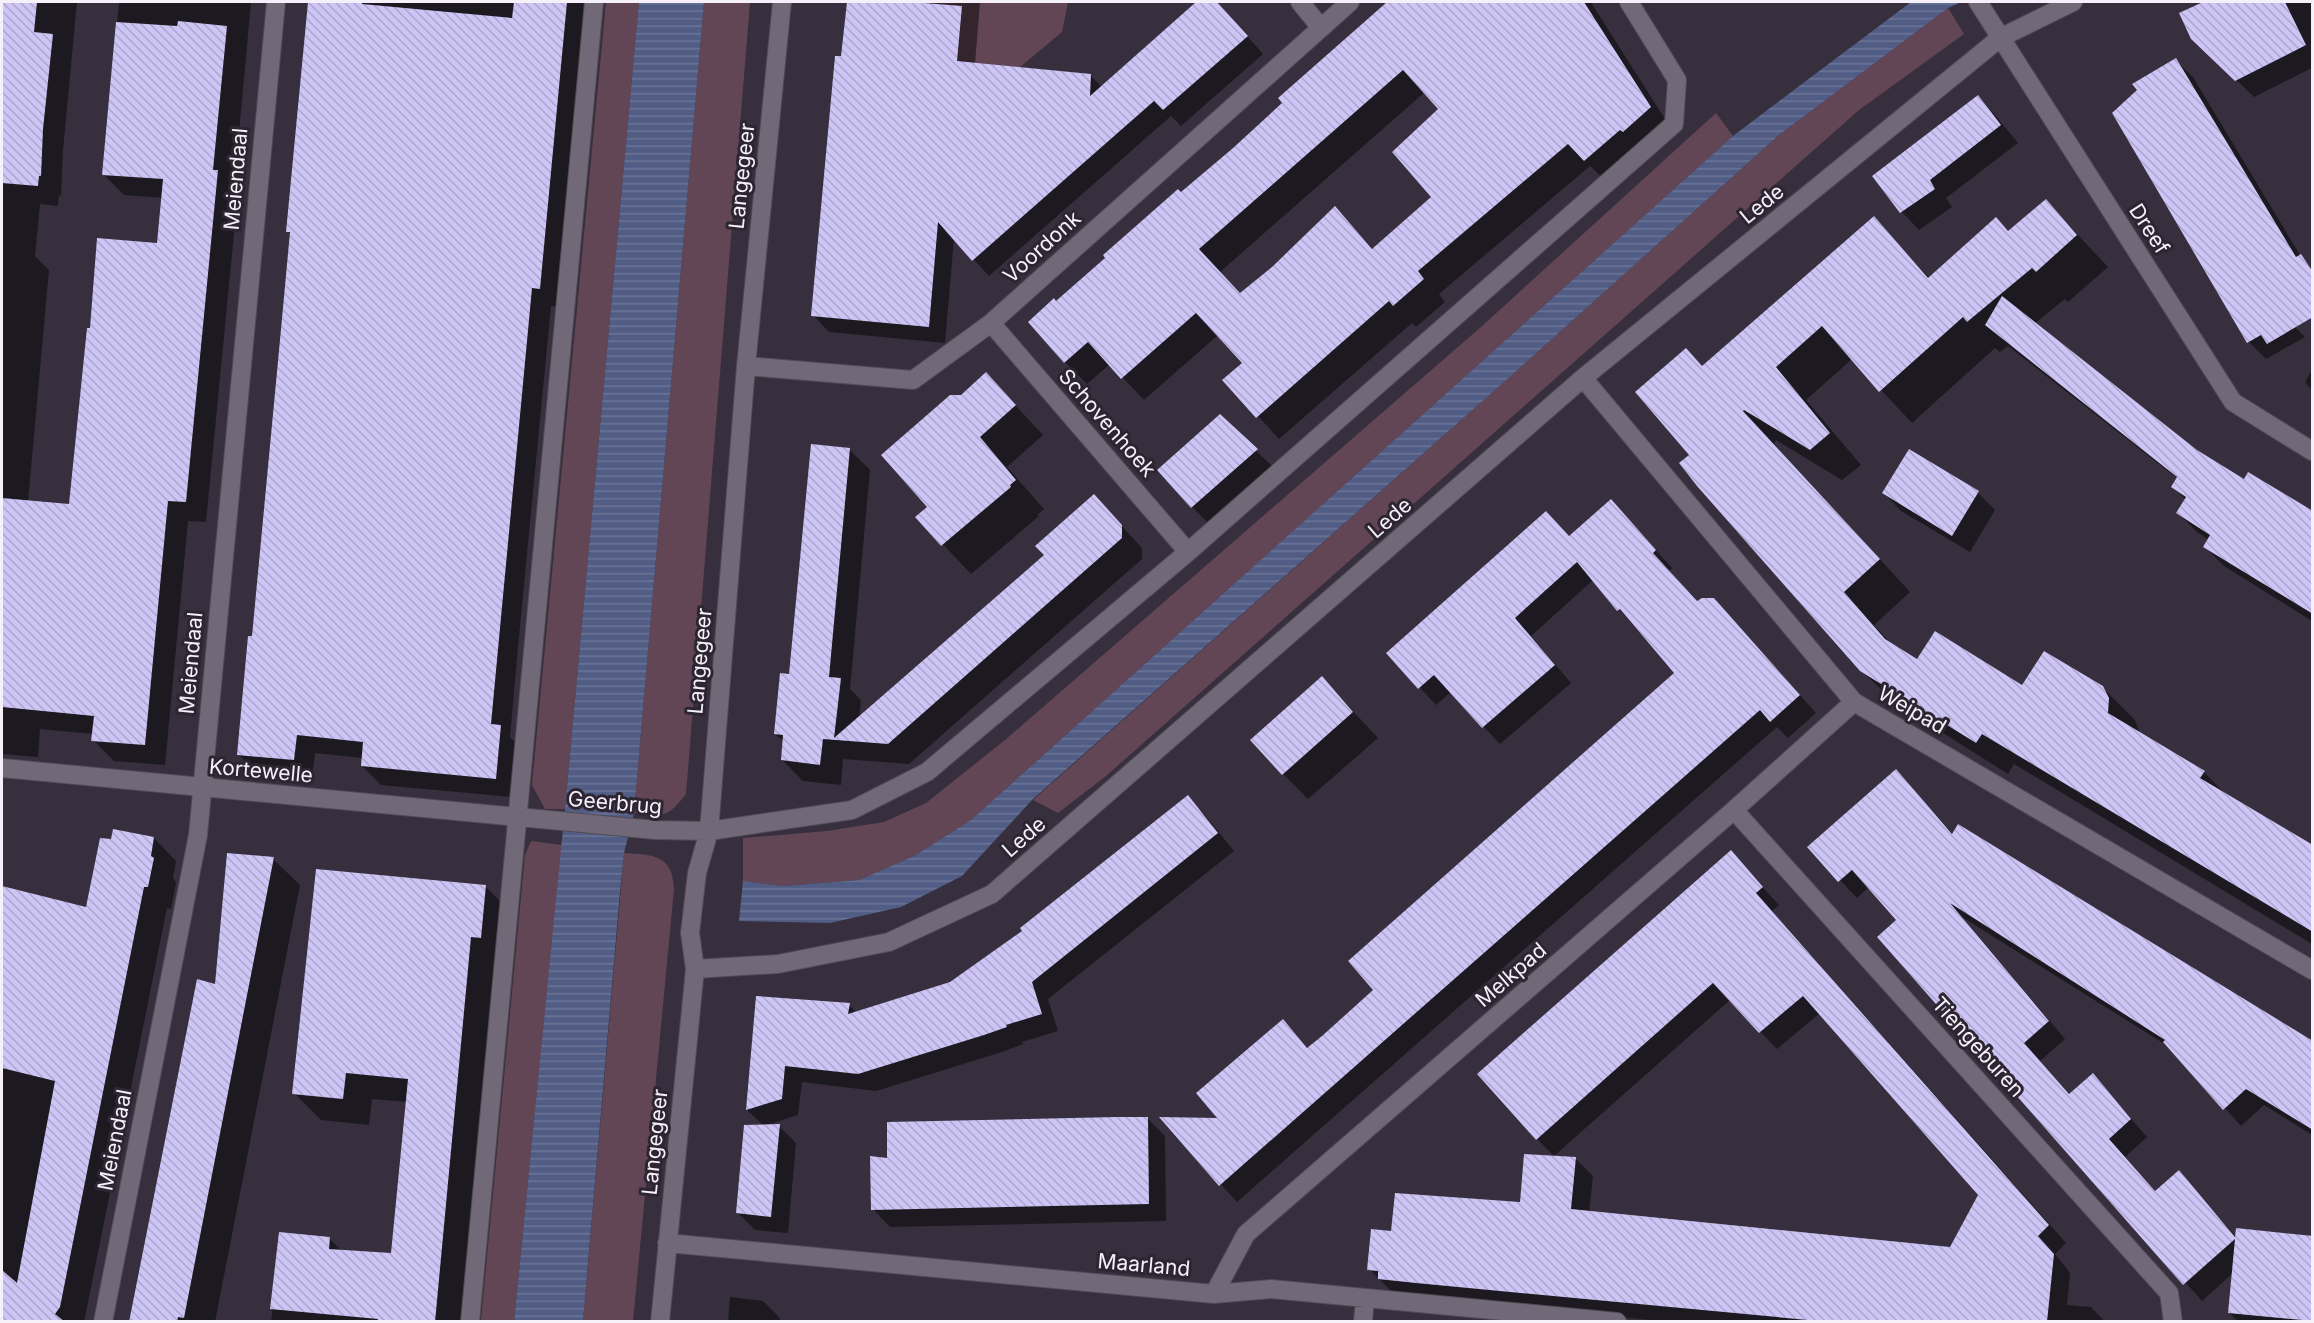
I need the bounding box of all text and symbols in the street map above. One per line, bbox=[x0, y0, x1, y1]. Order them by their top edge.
street label: Langegeer bbox=[724, 122, 760, 230]
street label: Meiendaal bbox=[219, 127, 252, 231]
street label: Lede bbox=[1735, 178, 1789, 229]
street label: Dreef bbox=[2124, 199, 2175, 259]
street label: Voordonk bbox=[998, 205, 1086, 288]
street label: Schovenhoek bbox=[1054, 364, 1161, 482]
street label: Lede bbox=[1363, 492, 1416, 543]
street label: Langegeer bbox=[682, 607, 717, 715]
street label: Meiendaal bbox=[174, 611, 207, 715]
street label: Weipad bbox=[1874, 680, 1951, 739]
street label: Kortewelle bbox=[208, 754, 314, 787]
street label: Geerbrug bbox=[567, 786, 663, 819]
street label: Lede bbox=[997, 811, 1050, 862]
street label: Melkpad bbox=[1470, 937, 1551, 1012]
street label: Tiengeburen bbox=[1927, 992, 2030, 1102]
street label: Meiendaal bbox=[92, 1087, 137, 1193]
street label: Langegeer bbox=[637, 1088, 673, 1196]
street label: Maarland bbox=[1097, 1248, 1191, 1281]

